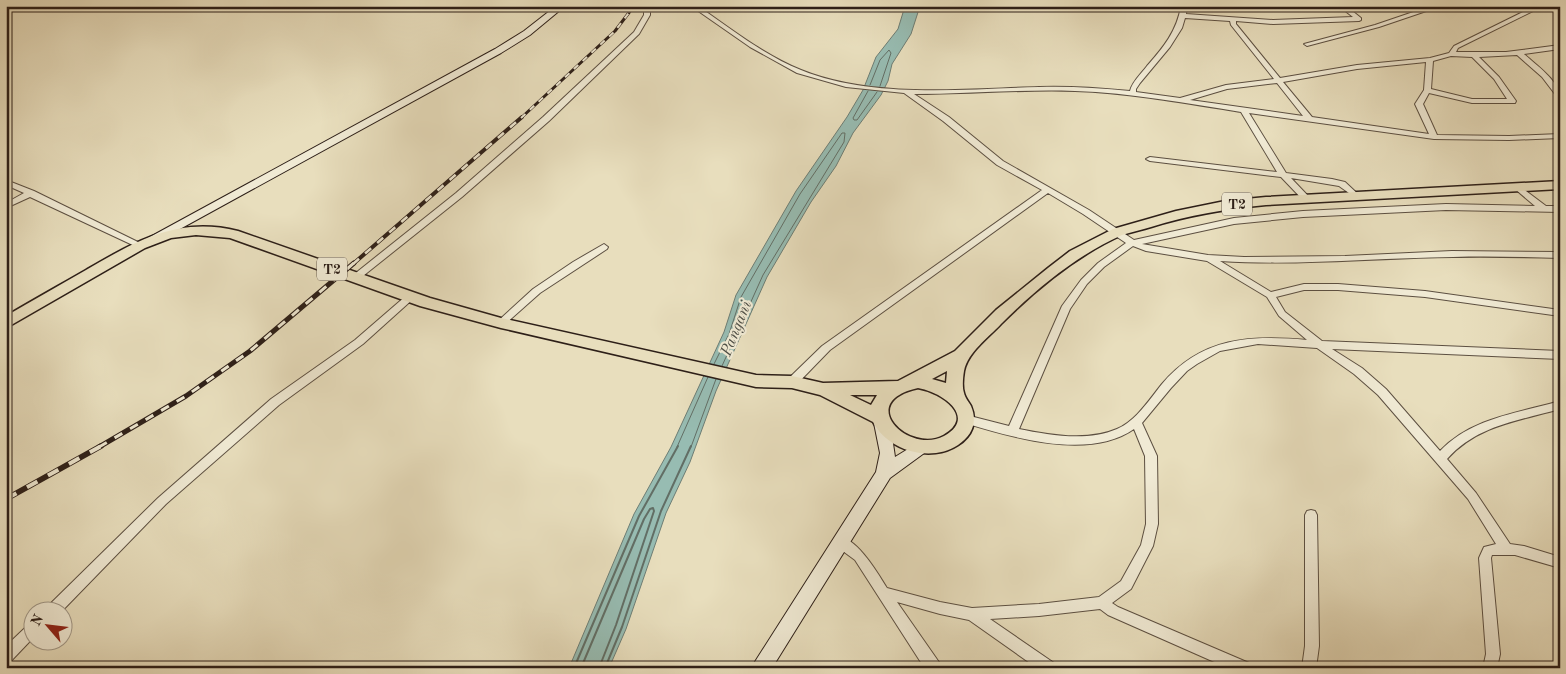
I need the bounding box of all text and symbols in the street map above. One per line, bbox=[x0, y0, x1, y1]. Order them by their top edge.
road number: T2 bbox=[1222, 192, 1252, 215]
road number: T2 bbox=[317, 258, 347, 280]
water label: Pangani bbox=[718, 298, 755, 360]
north arrow bbox=[22, 602, 72, 652]
text: N bbox=[29, 612, 46, 628]

